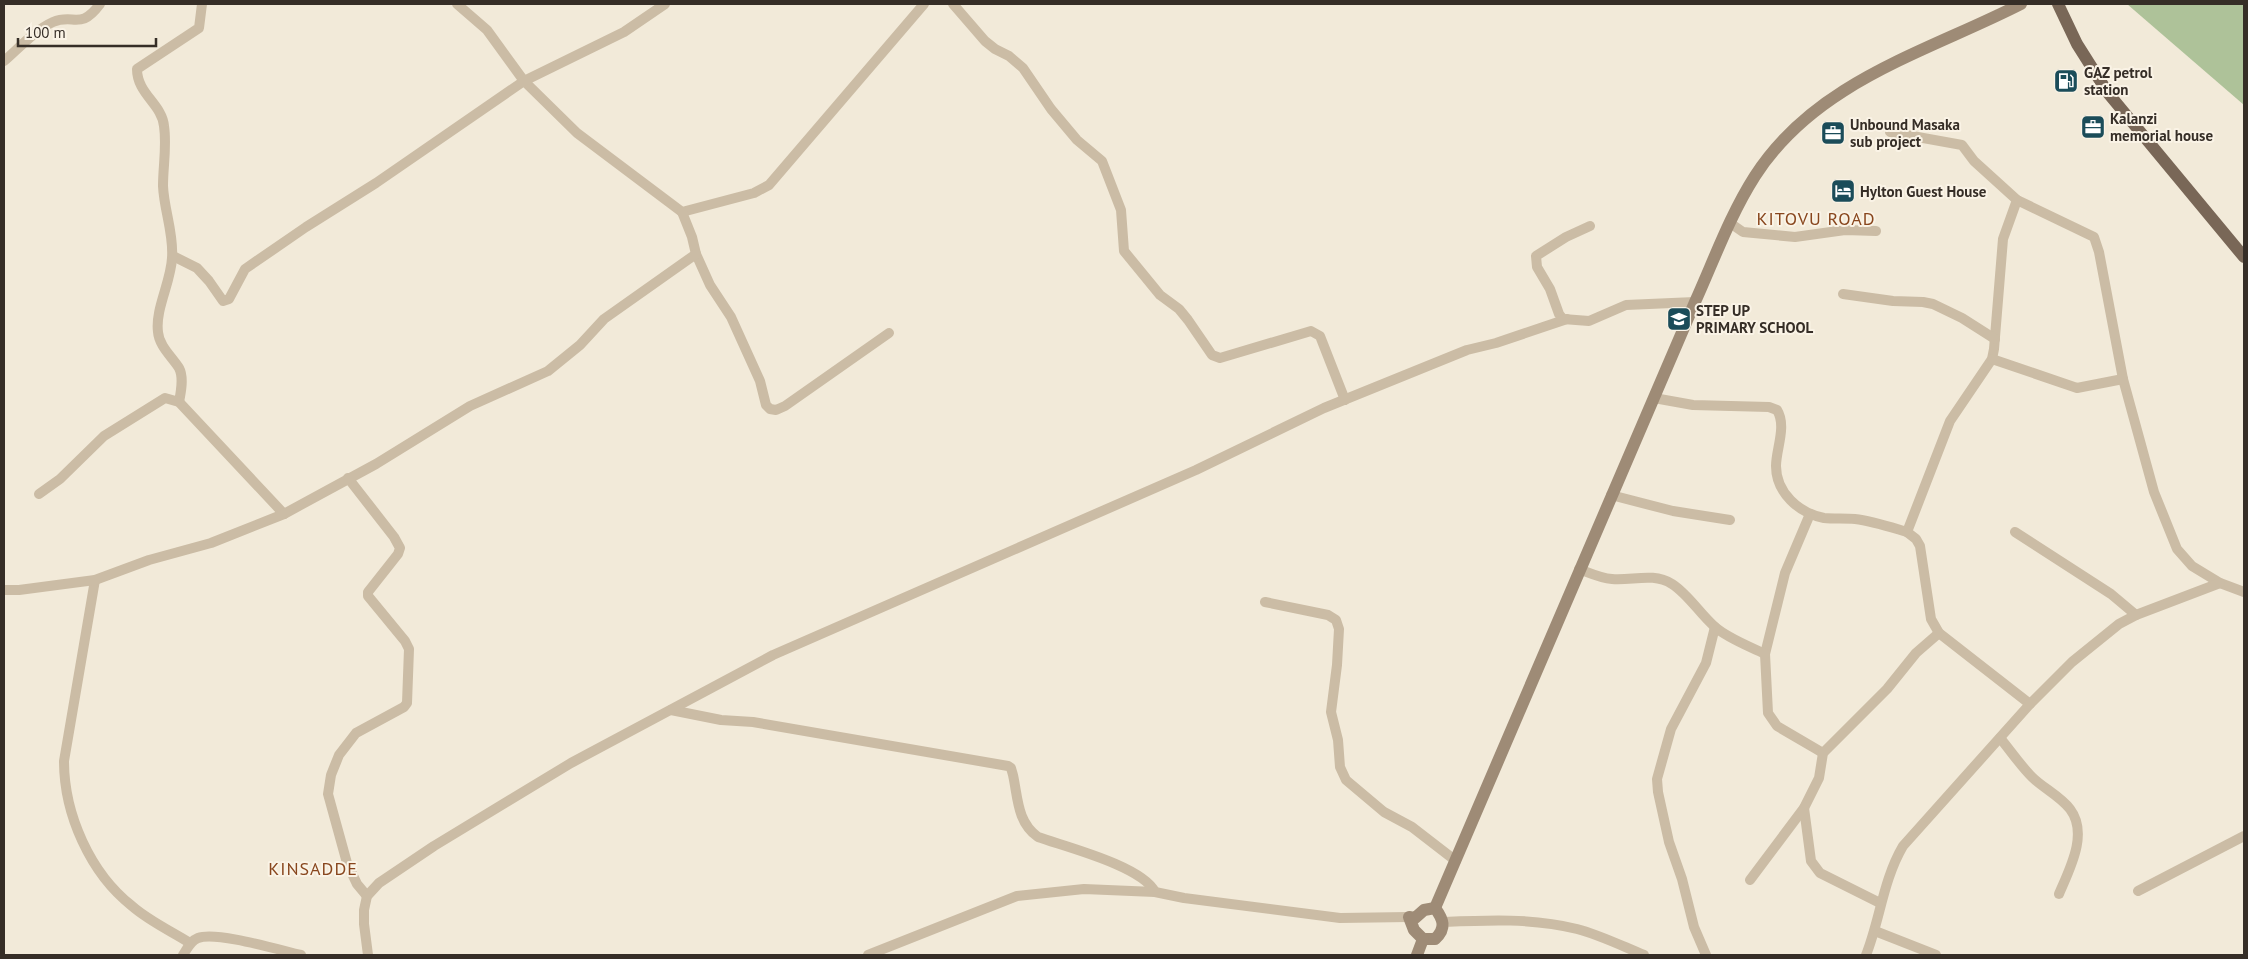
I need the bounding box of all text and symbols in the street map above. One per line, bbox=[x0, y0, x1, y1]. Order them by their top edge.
scale bar bbox=[18, 15, 155, 47]
text: 100 m bbox=[25, 23, 66, 42]
place label: GAZ petrol station bbox=[2084, 63, 2153, 99]
fuel station icon: GAZ petrol station bbox=[2053, 68, 2079, 94]
place label: Kalanzi memorial house bbox=[2110, 109, 2213, 145]
office icon: Kalanzi memorial house bbox=[2080, 114, 2106, 140]
place label: Unbound Masaka sub project bbox=[1850, 115, 1960, 151]
office icon: Unbound Masaka sub project bbox=[1820, 120, 1846, 146]
hotel icon: Hylton Guest House bbox=[1830, 178, 1856, 204]
place label: Hylton Guest House bbox=[1860, 182, 1987, 201]
district label: KITOVU ROAD bbox=[1756, 207, 1876, 230]
place label: STEP UP PRIMARY SCHOOL bbox=[1696, 301, 1814, 337]
school or university icon: STEP UP PRIMARY SCHOOL bbox=[1666, 306, 1692, 332]
district label: KINSADDE bbox=[268, 857, 358, 880]

